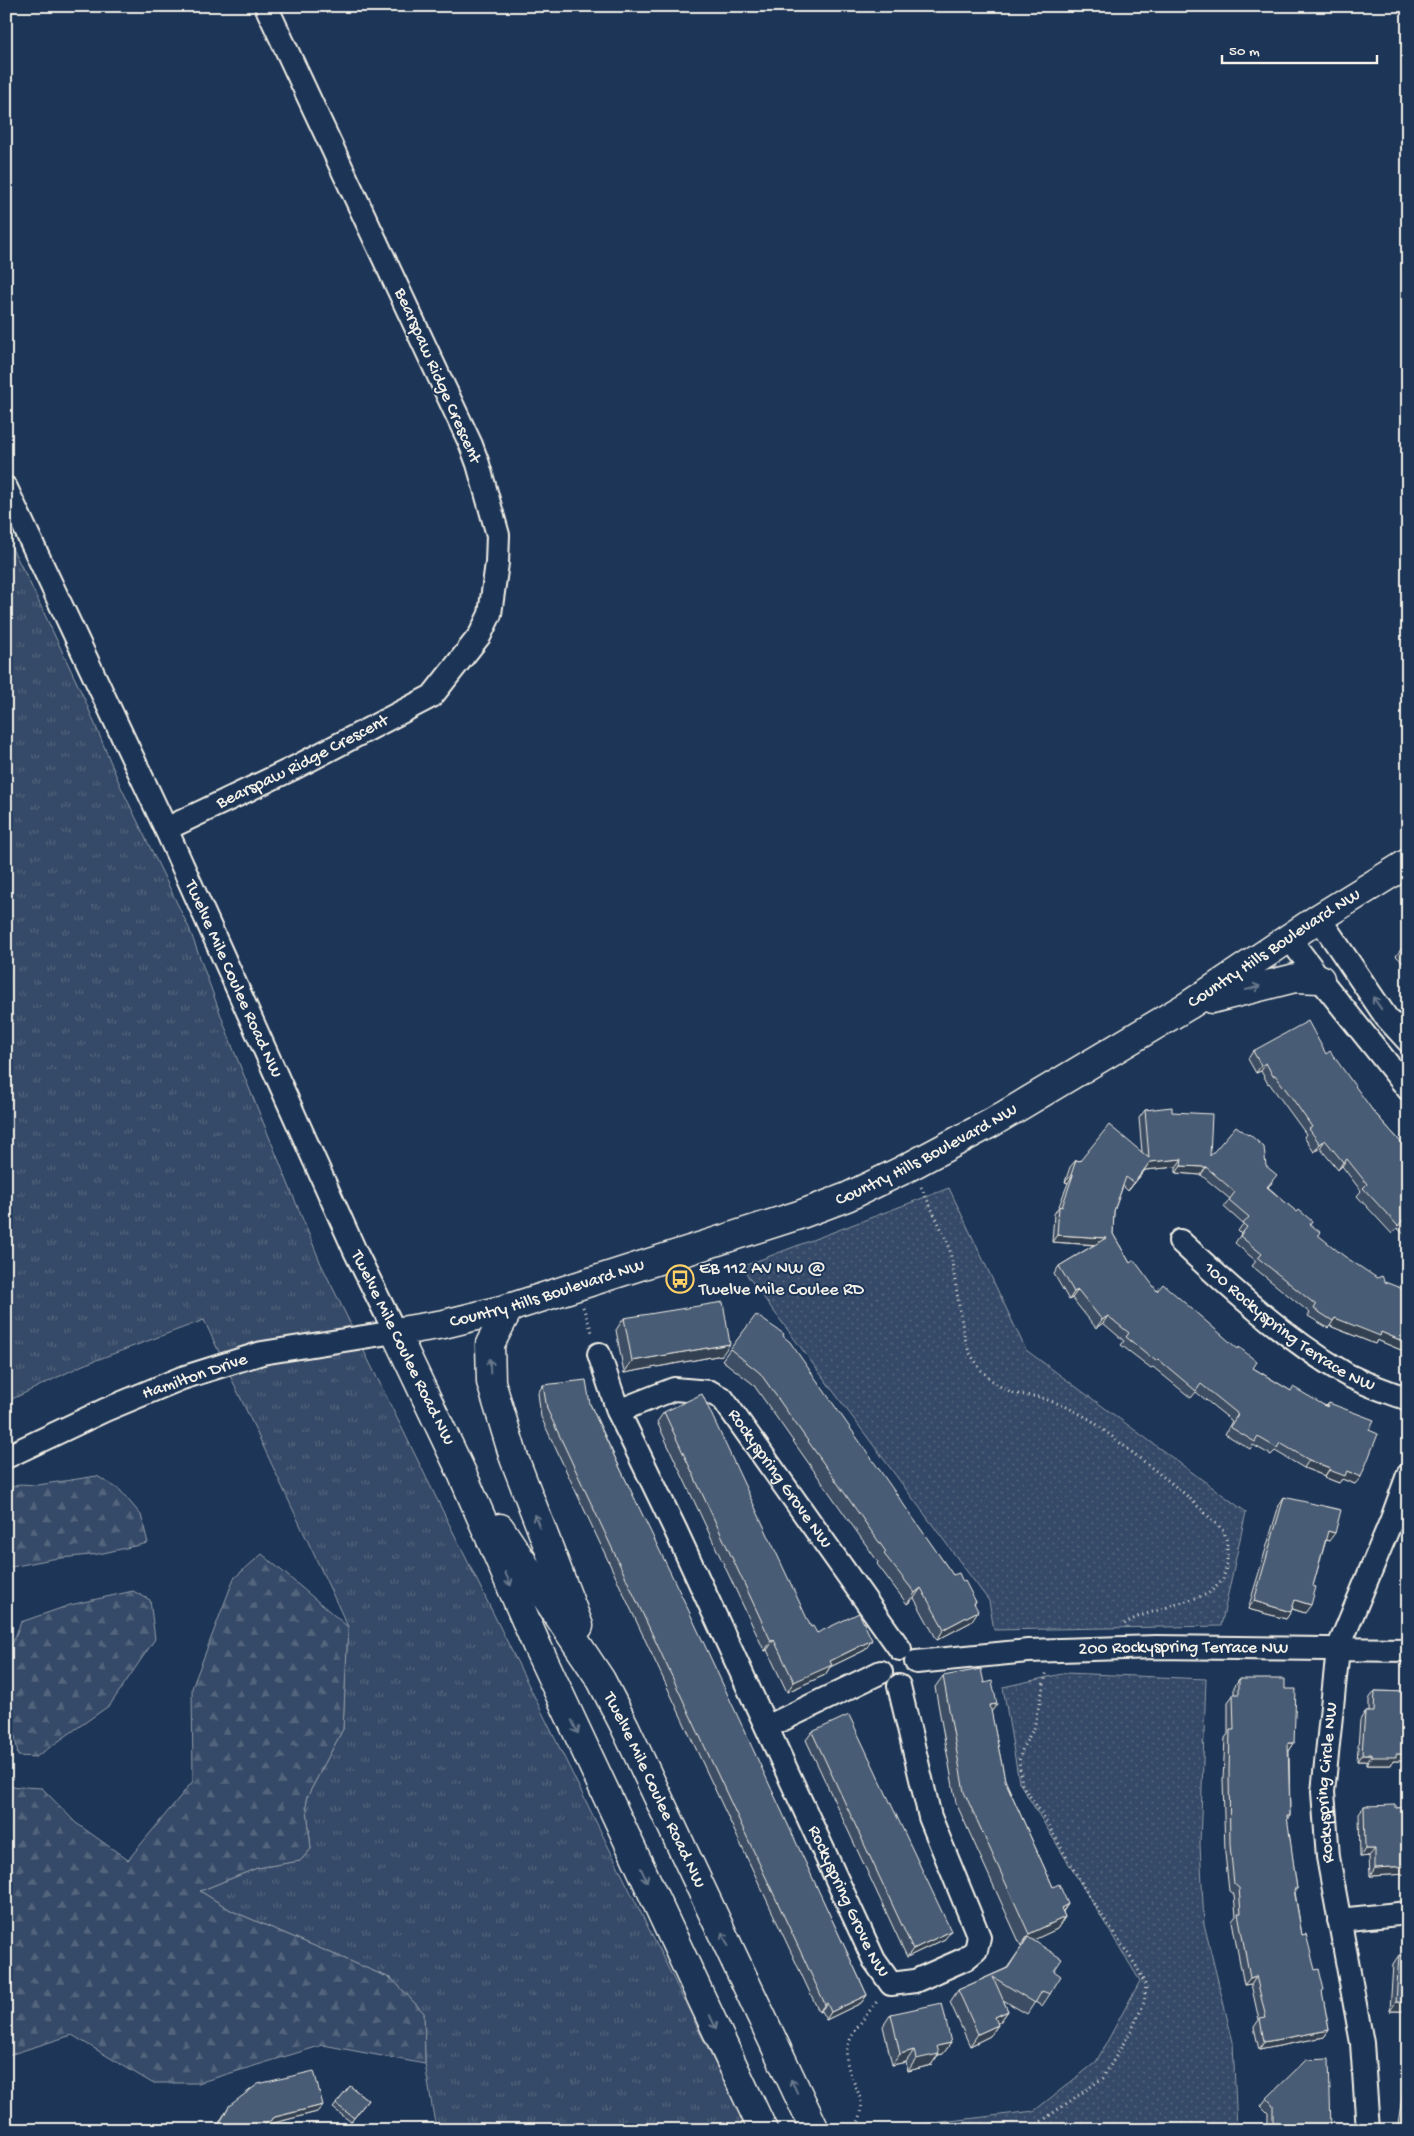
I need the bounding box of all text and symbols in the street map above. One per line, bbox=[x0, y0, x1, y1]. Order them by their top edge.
scale bar bbox=[1222, 32, 1376, 64]
text: 50 m bbox=[1229, 43, 1260, 61]
street label: Bearspaw Ridge Crescent bbox=[388, 284, 486, 468]
street label: Bearspaw Ridge Crescent bbox=[212, 709, 393, 814]
street label: Twelve Mile Coulee Road NW bbox=[179, 876, 287, 1081]
street label: Country Hills Boulevard NW bbox=[1184, 884, 1365, 1013]
one-way arrow bbox=[1244, 982, 1260, 992]
one-way arrow bbox=[1372, 997, 1382, 1011]
street label: Country Hills Boulevard NW bbox=[833, 1099, 1021, 1211]
street label: Twelve Mile Coulee Road NW bbox=[345, 1246, 458, 1449]
street label: Country Hills Boulevard NW bbox=[448, 1255, 647, 1333]
street label: 100 Rockyspring Terrace NW bbox=[1198, 1257, 1378, 1397]
place label: EB 112 AV NW @ Twelve Mile Coulee RD bbox=[698, 1259, 864, 1301]
bus stop icon: EB 112 AV NW @ Twelve Mile Coulee RD bbox=[665, 1264, 695, 1294]
street label: Hamilton Drive bbox=[140, 1349, 251, 1405]
one-way arrow bbox=[486, 1358, 495, 1374]
street label: Rockyspring Grove NW bbox=[723, 1405, 836, 1553]
one-way arrow bbox=[532, 1514, 541, 1529]
one-way arrow bbox=[504, 1571, 514, 1586]
street label: 200 Rockyspring Terrace NW bbox=[1078, 1636, 1288, 1660]
street label: Twelve Mile Coulee Road NW bbox=[598, 1688, 710, 1892]
street label: Rockyspring Circle NW bbox=[1312, 1701, 1343, 1865]
one-way arrow bbox=[571, 1720, 581, 1735]
street label: Rockyspring Grove NW bbox=[803, 1822, 894, 1982]
one-way arrow bbox=[640, 1867, 649, 1882]
one-way arrow bbox=[719, 1931, 729, 1946]
one-way arrow bbox=[709, 2014, 718, 2029]
one-way arrow bbox=[789, 2079, 798, 2094]

